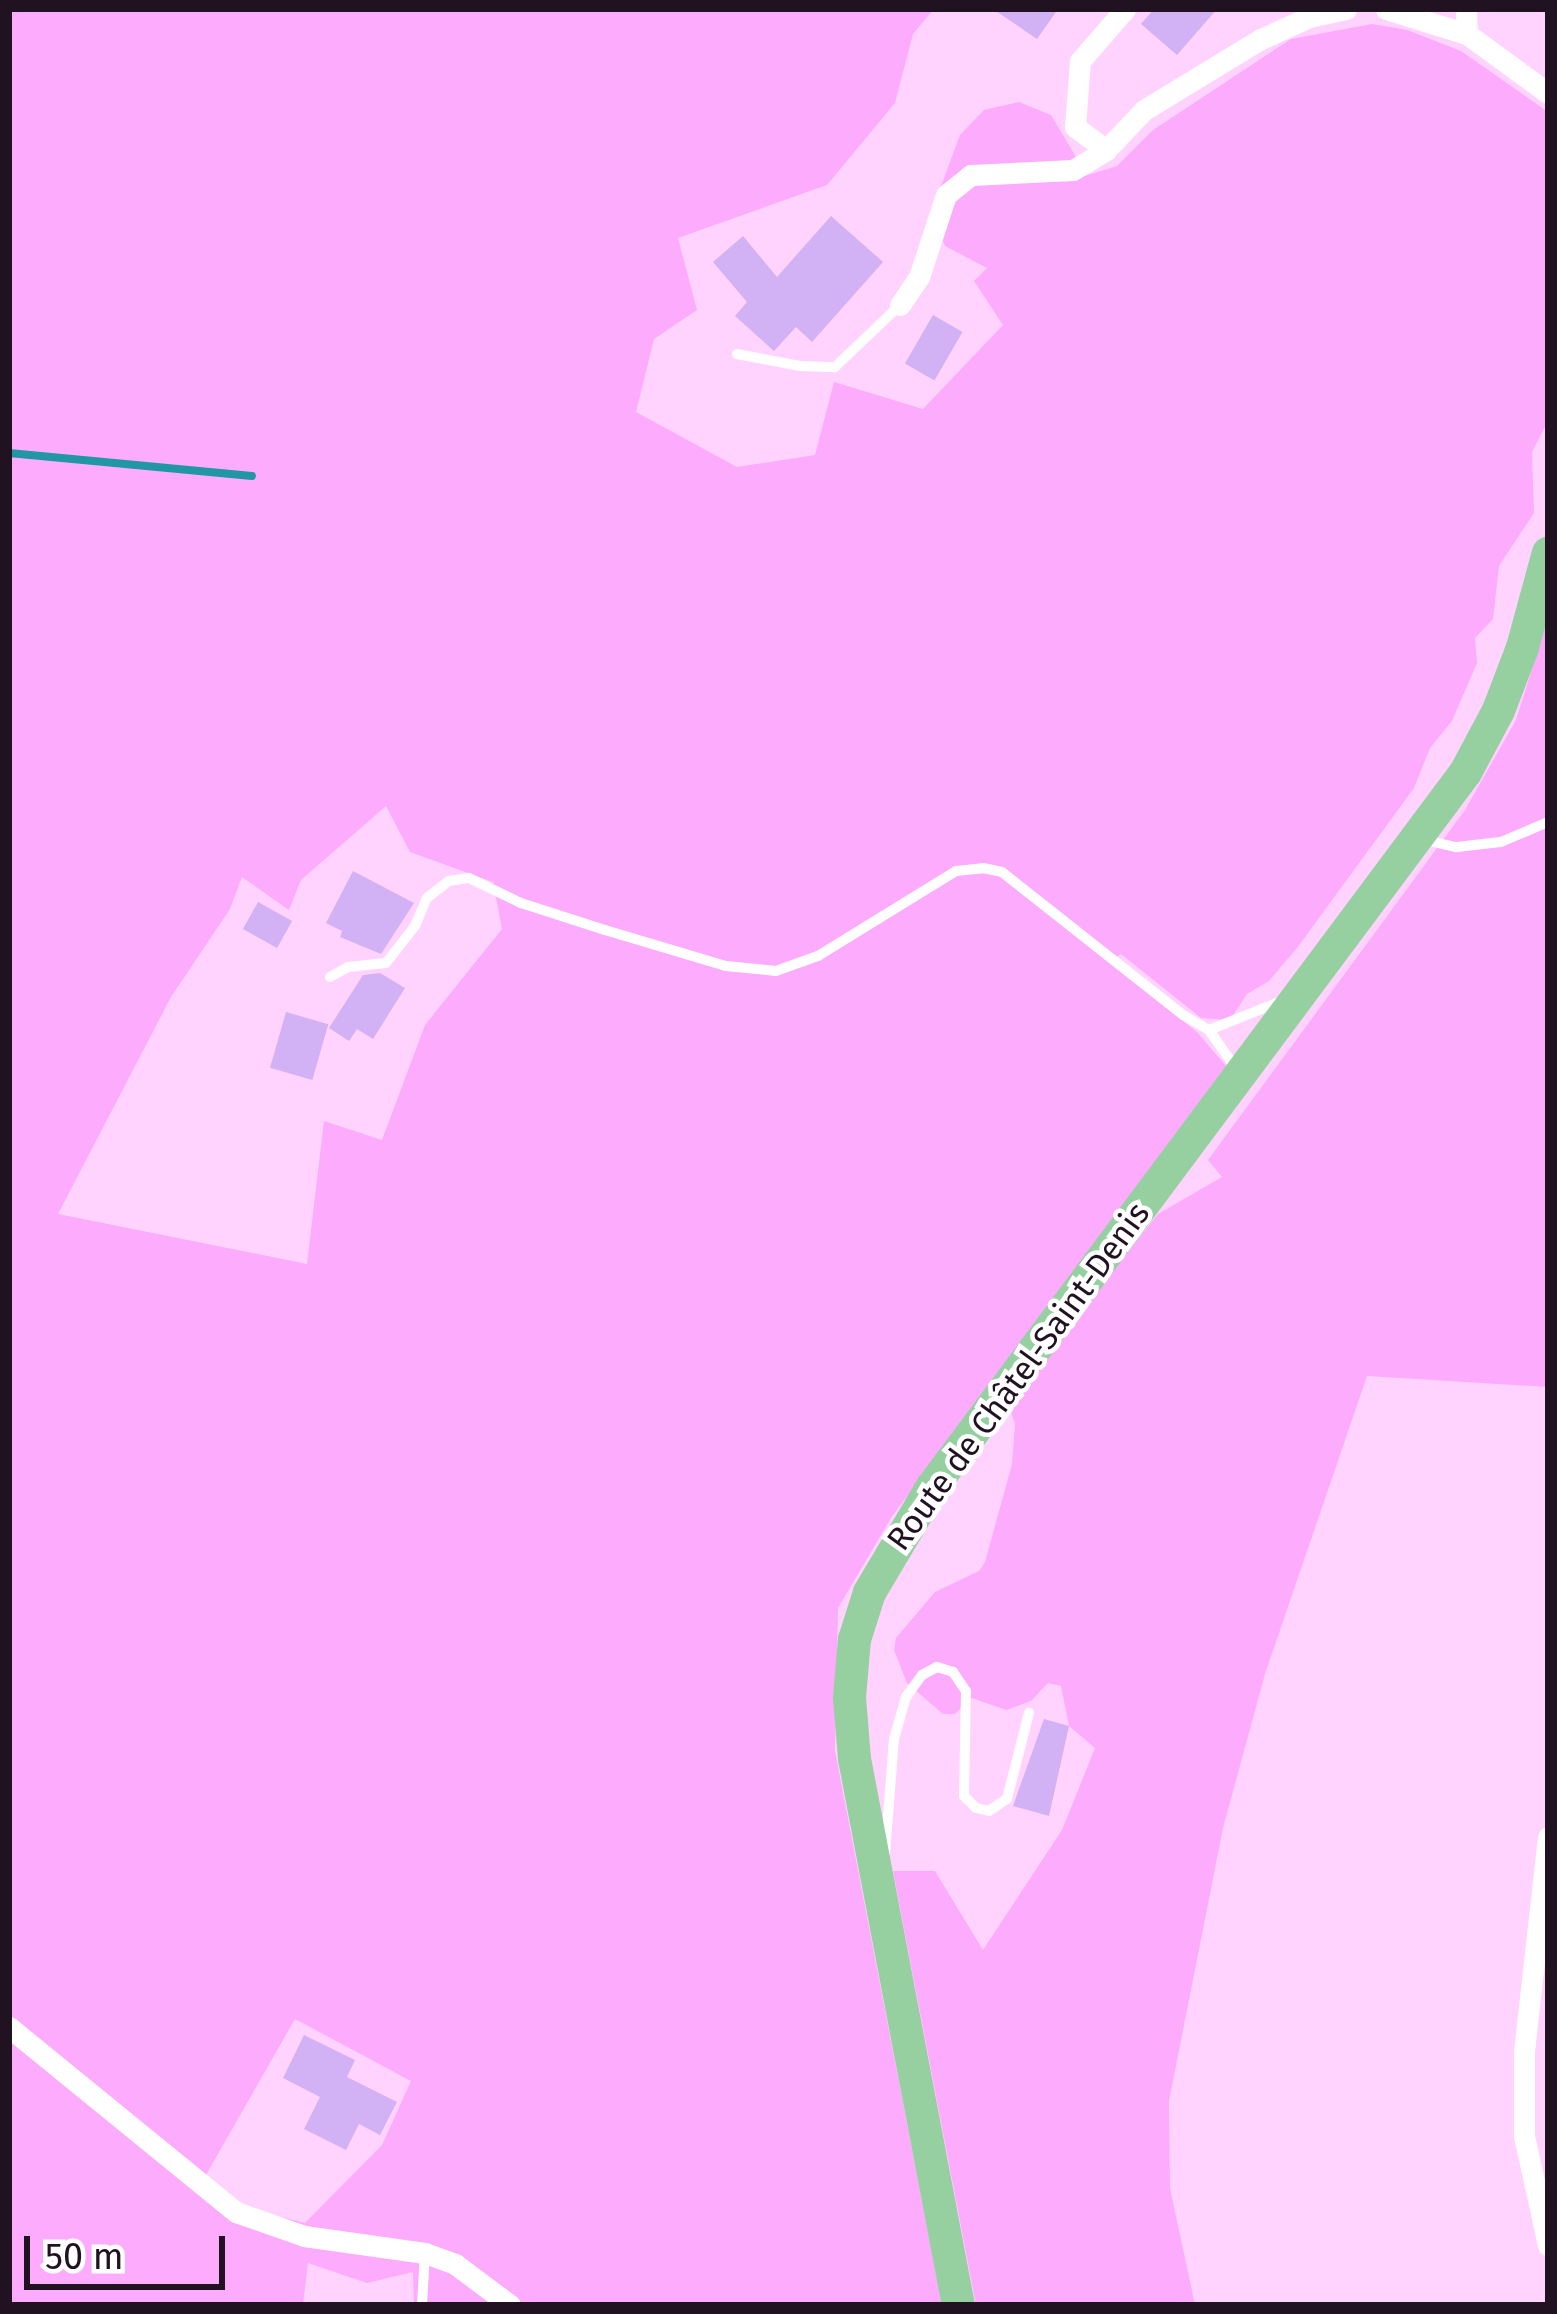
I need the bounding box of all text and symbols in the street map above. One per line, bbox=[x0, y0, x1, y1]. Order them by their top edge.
street label: Route de Châtel-Saint-Denis bbox=[879, 1195, 1159, 1559]
scale bar bbox=[30, 2212, 231, 2286]
text: 50 m bbox=[45, 2235, 124, 2279]

